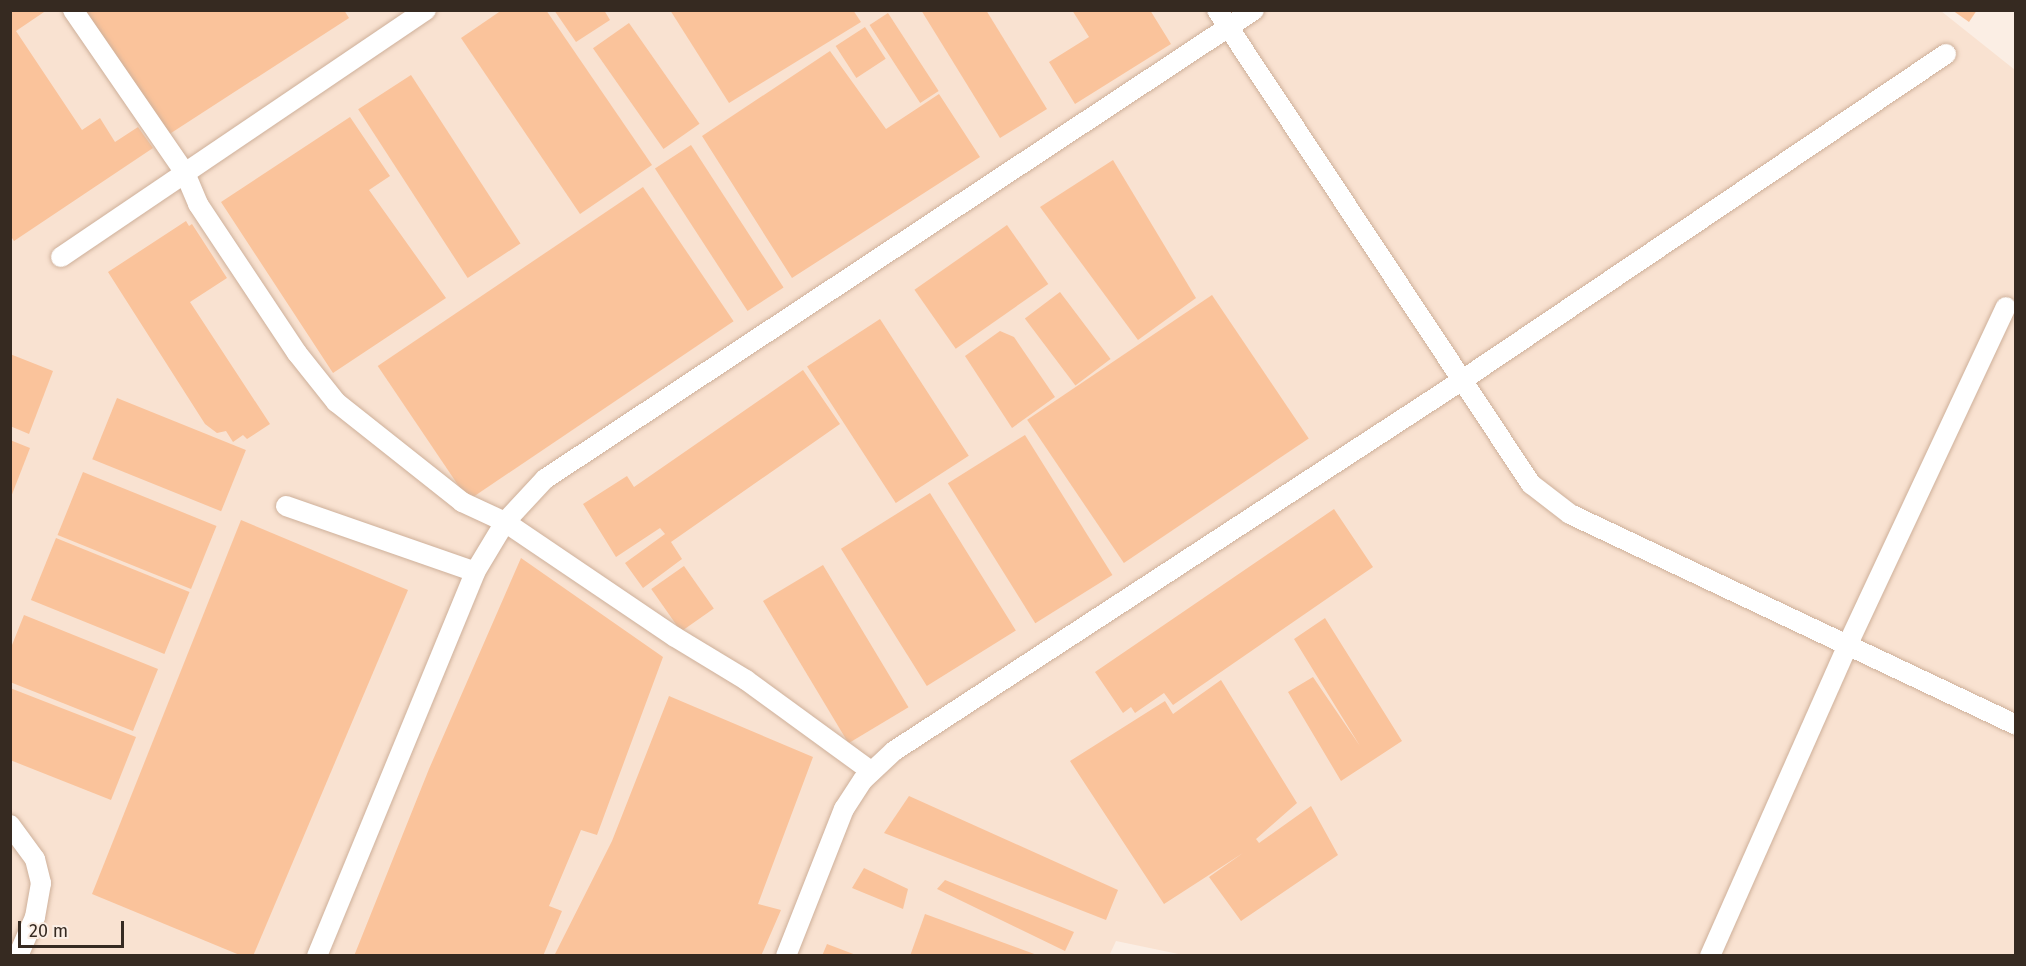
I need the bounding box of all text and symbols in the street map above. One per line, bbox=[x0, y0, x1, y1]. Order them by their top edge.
scale bar bbox=[21, 909, 128, 947]
text: 20 m bbox=[29, 920, 68, 942]

